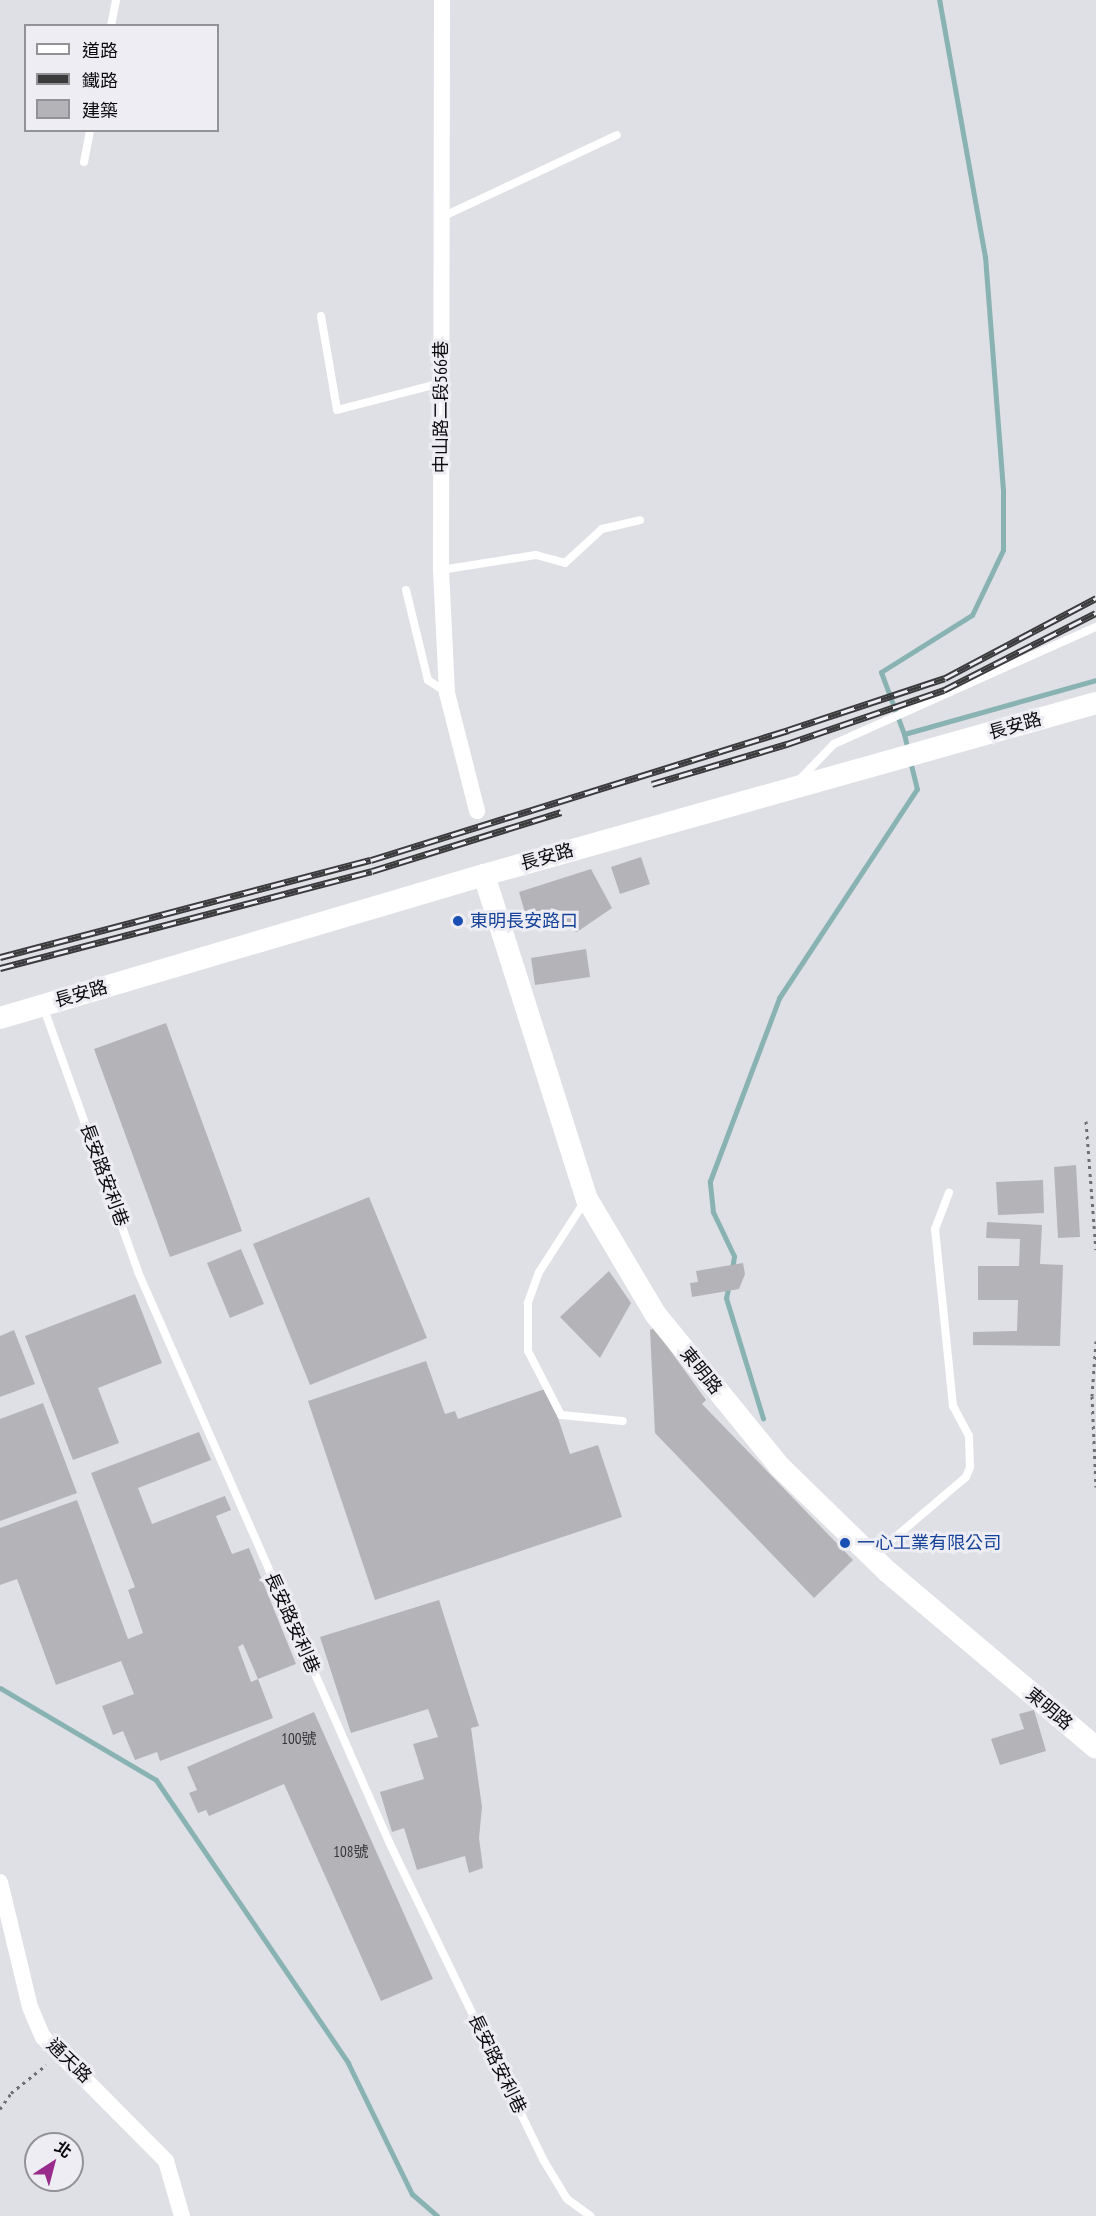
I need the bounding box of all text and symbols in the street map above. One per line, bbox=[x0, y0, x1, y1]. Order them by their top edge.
legend bbox=[24, 24, 219, 132]
text: 道路 bbox=[82, 39, 118, 62]
text: 鐵路 bbox=[82, 69, 118, 92]
text: 建築 bbox=[82, 99, 118, 122]
street label: 中山路二段566巷 bbox=[430, 341, 452, 473]
street label: 長安路 bbox=[986, 708, 1044, 744]
street label: 長安路 bbox=[518, 839, 576, 875]
place label: 東明長安路口 bbox=[470, 910, 578, 932]
marker: 東明長安路口 bbox=[451, 914, 465, 928]
street label: 長安路 bbox=[52, 976, 110, 1012]
street label: 長安路安利巷 bbox=[75, 1121, 133, 1229]
street label: 東明路 bbox=[676, 1343, 726, 1399]
place label: 一心工業有限公司 bbox=[857, 1532, 1001, 1554]
marker: 一心工業有限公司 bbox=[838, 1536, 852, 1550]
street label: 長安路安利巷 bbox=[260, 1569, 324, 1677]
street label: 東明路 bbox=[1021, 1683, 1077, 1735]
house number: 100號 bbox=[281, 1730, 317, 1748]
house number: 108號 bbox=[333, 1843, 369, 1861]
street label: 長安路安利巷 bbox=[464, 2011, 530, 2117]
street label: 通天路 bbox=[42, 2034, 96, 2088]
north arrow bbox=[24, 2132, 84, 2192]
text: 北 bbox=[51, 2136, 76, 2162]

